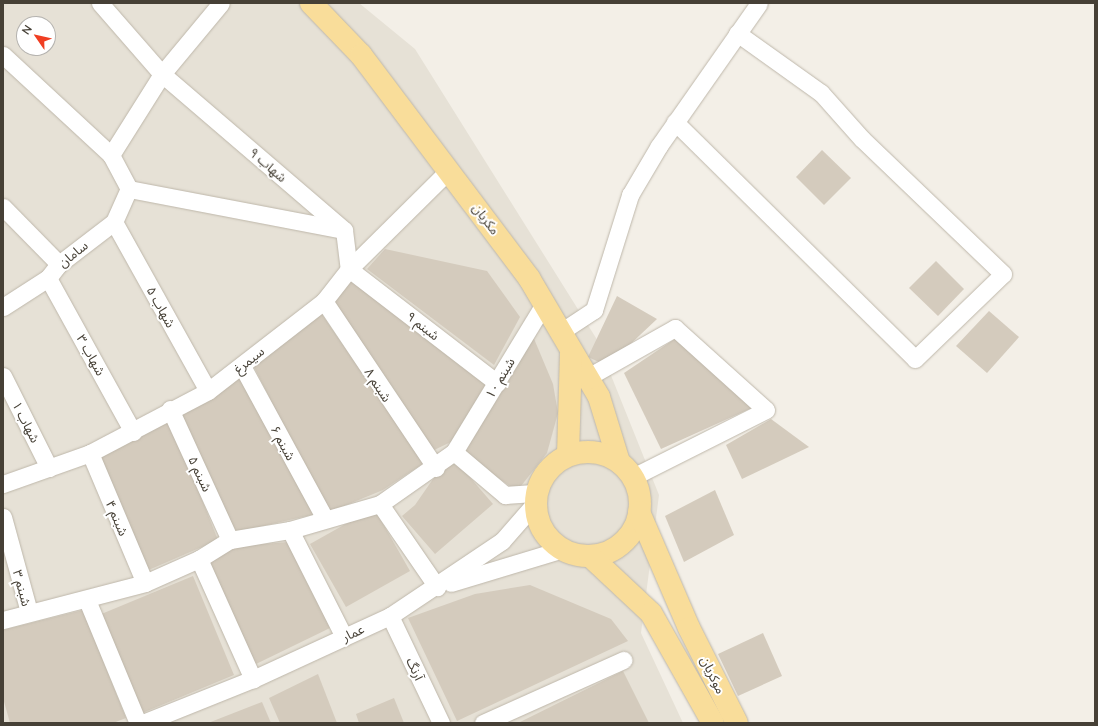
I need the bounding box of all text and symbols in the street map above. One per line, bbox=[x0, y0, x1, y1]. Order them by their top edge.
north arrow bbox=[16, 16, 56, 56]
text: N bbox=[19, 22, 34, 37]
street label: شهاب ۹ bbox=[246, 145, 290, 185]
street label: مکریان bbox=[469, 200, 503, 238]
street label: سامان bbox=[55, 237, 91, 271]
street label: شهاب ۵ bbox=[143, 284, 179, 330]
street label: شبنم ۹ bbox=[404, 308, 442, 344]
street label: شهاب ۳ bbox=[73, 332, 109, 378]
street label: سیمرغ bbox=[231, 343, 267, 377]
street label: شبنم ۱۰ bbox=[482, 355, 518, 401]
street label: شبنم ۸ bbox=[361, 365, 395, 405]
street label: شهاب ۱ bbox=[9, 399, 43, 445]
street label: شبنم ۶ bbox=[267, 423, 299, 463]
street label: شبنم ۵ bbox=[185, 454, 215, 494]
street label: شبنم ۴ bbox=[103, 498, 131, 538]
street label: شبنم ۳ bbox=[10, 568, 34, 608]
street label: عمار bbox=[339, 621, 367, 645]
street label: موکریان bbox=[697, 654, 729, 696]
street label: آرنگ bbox=[403, 655, 427, 683]

